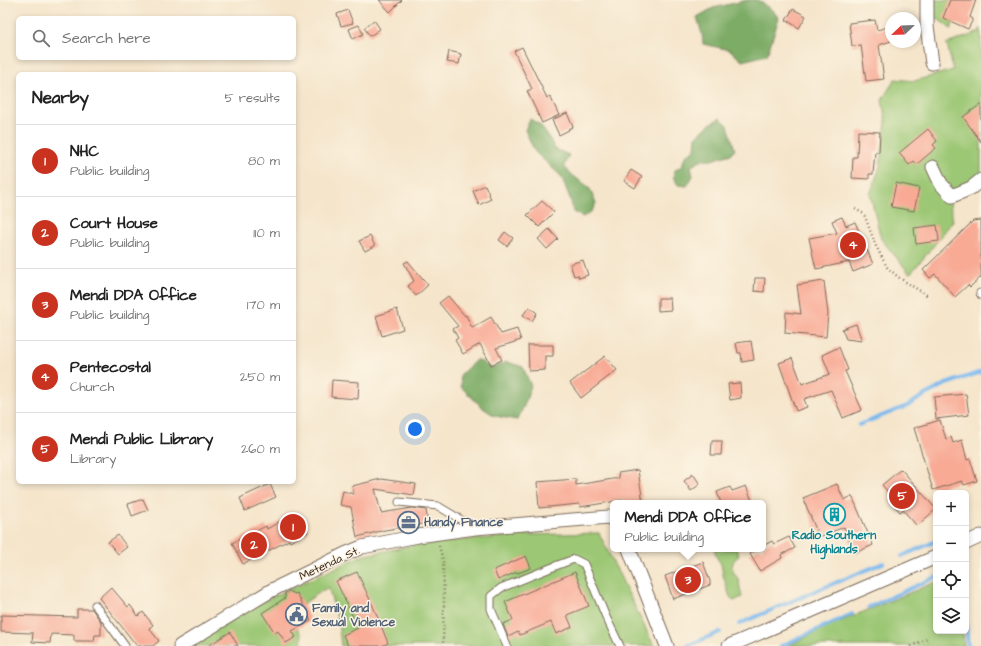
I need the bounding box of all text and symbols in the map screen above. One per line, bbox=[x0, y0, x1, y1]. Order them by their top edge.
north arrow bbox=[885, 12, 921, 48]
search box bbox=[16, 16, 296, 60]
icon: search bbox=[30, 27, 52, 49]
text: Search here bbox=[62, 28, 151, 49]
text: Nearby bbox=[32, 86, 89, 110]
text: 5 results bbox=[224, 89, 280, 107]
text: NHC bbox=[70, 141, 99, 162]
text: 1 bbox=[44, 152, 46, 170]
text: 80 m bbox=[248, 152, 280, 170]
text: Public building bbox=[70, 162, 149, 180]
text: Court House bbox=[70, 213, 158, 234]
text: 2 bbox=[41, 224, 49, 242]
text: 110 m bbox=[253, 224, 280, 242]
pin: 4 bbox=[840, 230, 866, 260]
text: Public building bbox=[70, 234, 149, 252]
text: Mendi DDA Office bbox=[70, 285, 197, 306]
text: 3 bbox=[42, 296, 48, 314]
text: 170 m bbox=[247, 296, 280, 314]
text: Public building bbox=[70, 306, 149, 324]
text: Pentecostal bbox=[70, 357, 151, 378]
text: 4 bbox=[41, 368, 49, 386]
text: 250 m bbox=[240, 368, 280, 386]
text: Church bbox=[70, 378, 114, 396]
your location bbox=[405, 419, 425, 439]
text: Mendi Public Library bbox=[70, 429, 213, 450]
text: 5 bbox=[40, 440, 50, 458]
text: 260 m bbox=[241, 440, 280, 458]
text: Library bbox=[70, 450, 116, 468]
pin: 5 bbox=[889, 481, 915, 511]
map controls bbox=[933, 490, 969, 634]
button: + bbox=[933, 490, 969, 526]
popup bbox=[610, 500, 766, 552]
building icon: Radio Southern Highlands bbox=[821, 501, 847, 527]
text: Mendi DDA Office bbox=[625, 507, 751, 528]
office icon: Handy FInance bbox=[396, 509, 422, 535]
pin: 1 bbox=[280, 512, 306, 542]
place label: Handy FInance bbox=[424, 514, 504, 532]
button: − bbox=[933, 526, 969, 562]
place label: Radio Southern Highlands bbox=[792, 527, 876, 560]
text: Public building bbox=[625, 528, 704, 546]
pin: 2 bbox=[241, 530, 267, 560]
street label: Metenda St. bbox=[296, 542, 363, 585]
button: locate bbox=[933, 562, 969, 598]
pin: 3 bbox=[675, 565, 701, 595]
button: layers bbox=[933, 598, 969, 634]
place label: Family and Sexual Violence bbox=[311, 600, 396, 631]
public building icon: Family and Sexual Violence bbox=[284, 602, 310, 628]

